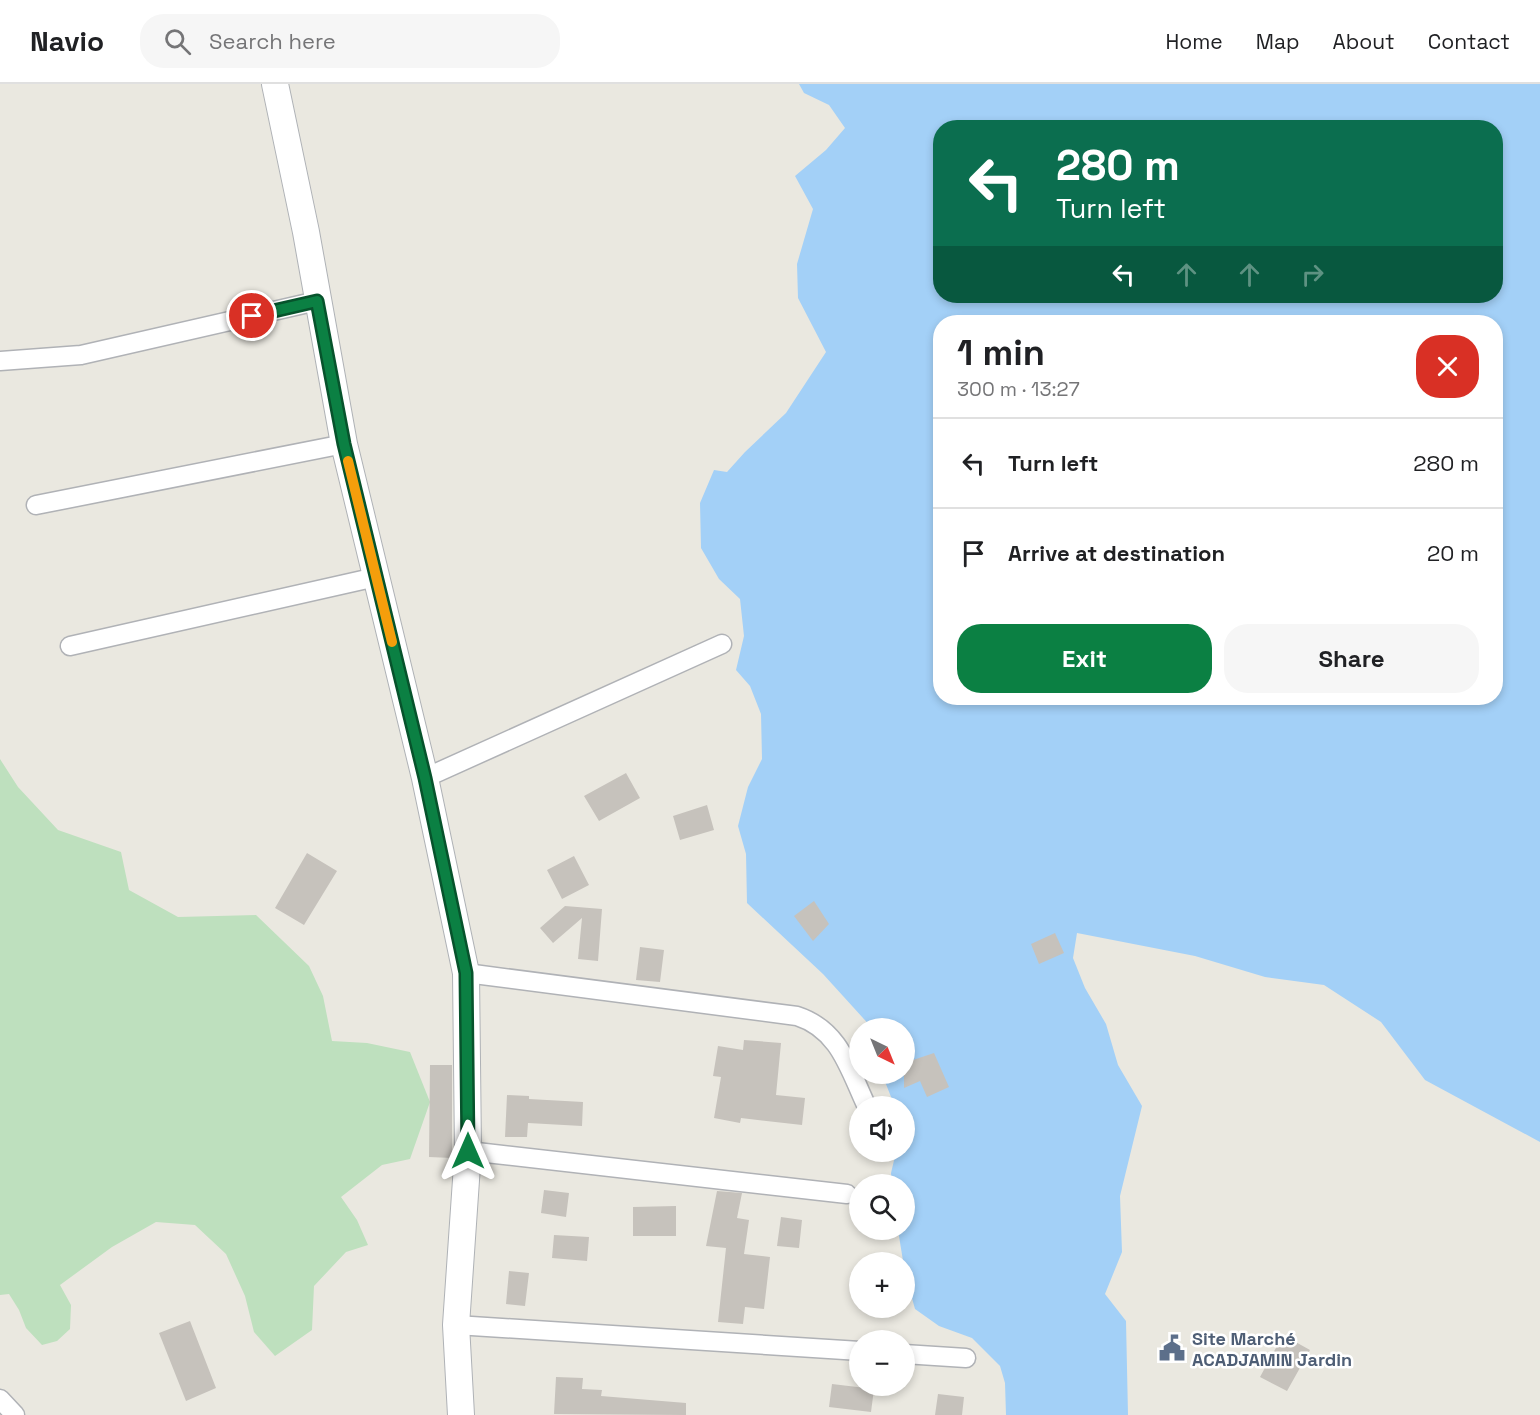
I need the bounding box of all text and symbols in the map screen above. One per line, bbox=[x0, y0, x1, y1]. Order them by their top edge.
search box bbox=[140, 14, 560, 68]
text: Navio bbox=[30, 23, 104, 59]
icon: search bbox=[161, 25, 194, 58]
text: Search here bbox=[209, 27, 336, 55]
text: Home bbox=[1165, 28, 1223, 55]
text: Map bbox=[1256, 28, 1300, 55]
text: About bbox=[1333, 28, 1395, 55]
text: Contact bbox=[1428, 28, 1510, 55]
text: 280 m bbox=[1056, 139, 1180, 192]
icon: left bbox=[957, 144, 1035, 222]
text: Turn left bbox=[1056, 191, 1166, 226]
icon: left bbox=[1107, 258, 1140, 291]
icon: ahead bbox=[1170, 258, 1203, 291]
icon: ahead bbox=[1233, 258, 1266, 291]
icon: right bbox=[1296, 258, 1329, 291]
pin bbox=[226, 290, 277, 341]
icon: arrive bbox=[235, 299, 268, 332]
text: 1 min bbox=[957, 330, 1045, 376]
button: close bbox=[1416, 335, 1479, 398]
text: 300 m · 13:27 bbox=[957, 376, 1080, 402]
icon: left bbox=[957, 447, 990, 480]
text: Turn left bbox=[1008, 449, 1098, 477]
text: 280 m bbox=[1413, 449, 1479, 477]
icon: arrive bbox=[957, 537, 990, 570]
text: Arrive at destination bbox=[1008, 539, 1225, 567]
text: 20 m bbox=[1427, 539, 1479, 567]
button: Exit bbox=[957, 624, 1212, 693]
button: Share bbox=[1224, 624, 1479, 693]
north arrow bbox=[849, 1018, 915, 1084]
map controls bbox=[849, 1018, 915, 1396]
button: sound bbox=[849, 1096, 915, 1162]
position arrow bbox=[436, 1119, 500, 1183]
button: search bbox=[849, 1174, 915, 1240]
button: + bbox=[849, 1252, 915, 1318]
place label: Site Marché ACADJAMIN Jardin bbox=[1192, 1327, 1352, 1371]
button: − bbox=[849, 1330, 915, 1396]
public building icon: Site Marché ACADJAMIN Jardin bbox=[1157, 1333, 1187, 1363]

